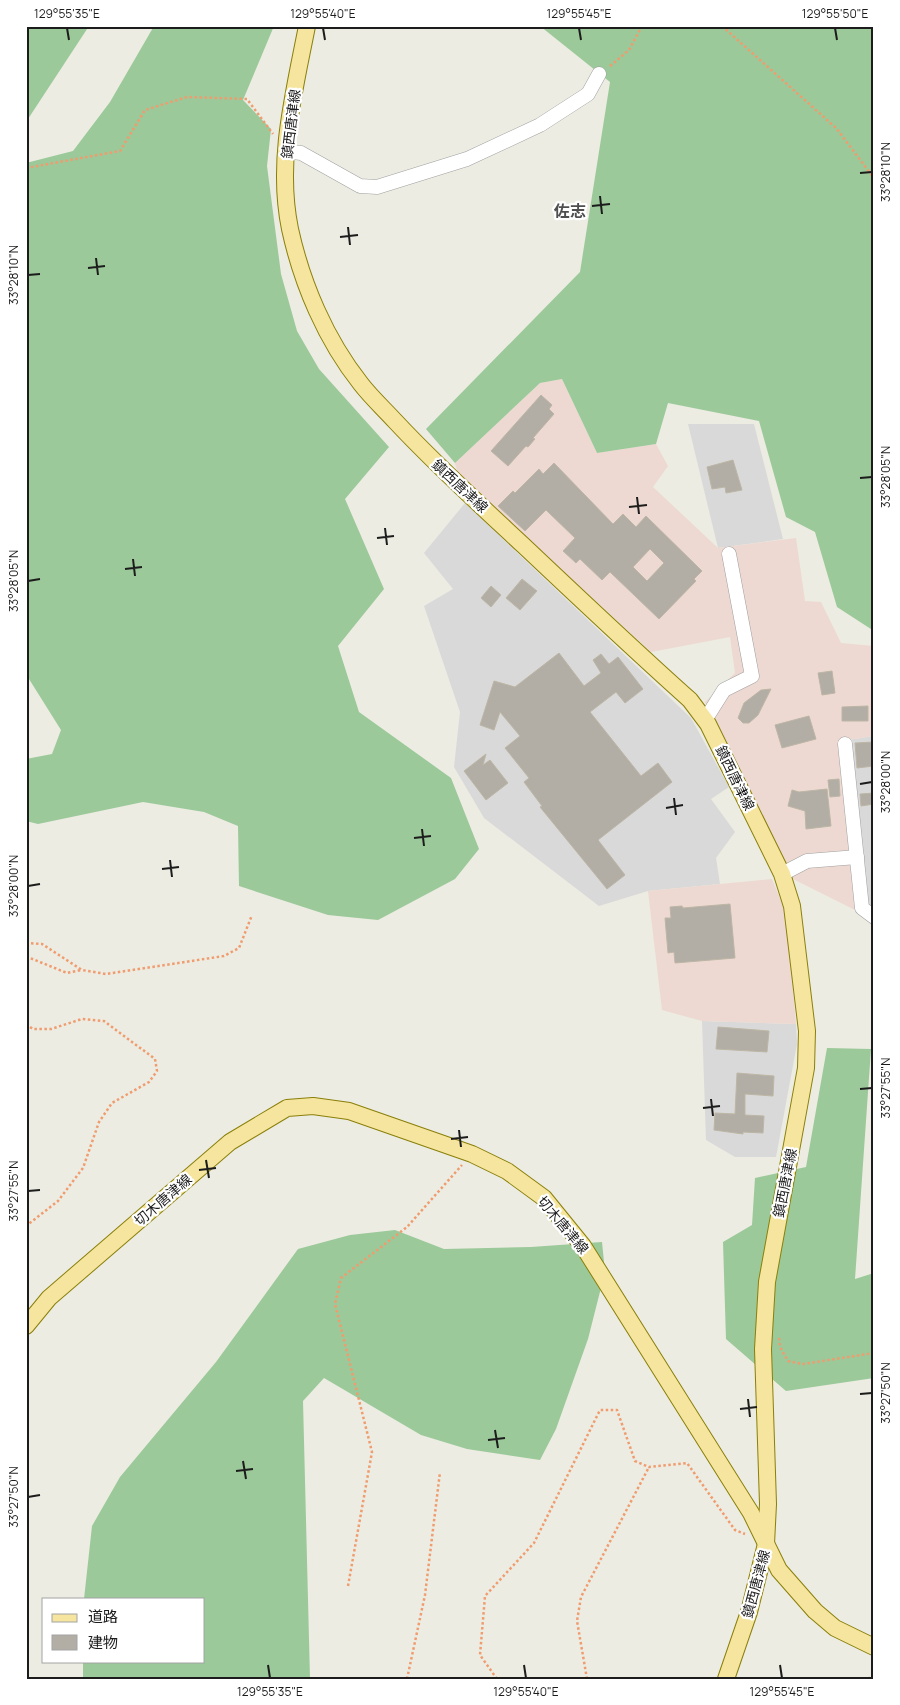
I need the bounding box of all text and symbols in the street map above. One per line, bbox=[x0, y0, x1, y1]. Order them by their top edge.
text: 129°55'35"E bbox=[34, 5, 100, 22]
text: 129°55'40"E bbox=[290, 5, 356, 22]
text: 129°55'45"E bbox=[547, 5, 612, 22]
text: 129°55'50"E bbox=[802, 5, 868, 22]
street label: 鎮西唐津線 bbox=[277, 88, 304, 160]
text: 33°28'10"N bbox=[877, 142, 894, 202]
district label: 佐志 bbox=[553, 200, 586, 222]
text: 33°28'10"N bbox=[5, 245, 22, 305]
text: 33°28'05"N bbox=[877, 446, 894, 508]
street label: 鎮西唐津線 bbox=[428, 455, 492, 516]
text: 33°28'05"N bbox=[5, 550, 22, 612]
street label: 鎮西唐津線 bbox=[712, 742, 759, 813]
text: 33°28'00"N bbox=[877, 751, 894, 813]
text: 33°28'00"N bbox=[5, 855, 22, 917]
text: 33°27'55"N bbox=[877, 1058, 894, 1118]
street label: 鎮西唐津線 bbox=[769, 1147, 801, 1219]
text: 33°27'55"N bbox=[5, 1161, 22, 1221]
street label: 切木唐津線 bbox=[130, 1169, 195, 1230]
street label: 切木唐津線 bbox=[534, 1192, 593, 1258]
text: 33°27'50"N bbox=[877, 1362, 894, 1424]
text: 33°27'50"N bbox=[5, 1466, 22, 1528]
street label: 鎮西唐津線 bbox=[737, 1548, 774, 1620]
legend bbox=[42, 1598, 205, 1662]
text: 道路 bbox=[88, 1606, 118, 1627]
text: 建物 bbox=[88, 1632, 118, 1653]
text: 129°55'35"E bbox=[237, 1683, 303, 1700]
text: 129°55'40"E bbox=[493, 1683, 559, 1700]
text: 129°55'45"E bbox=[750, 1683, 815, 1700]

